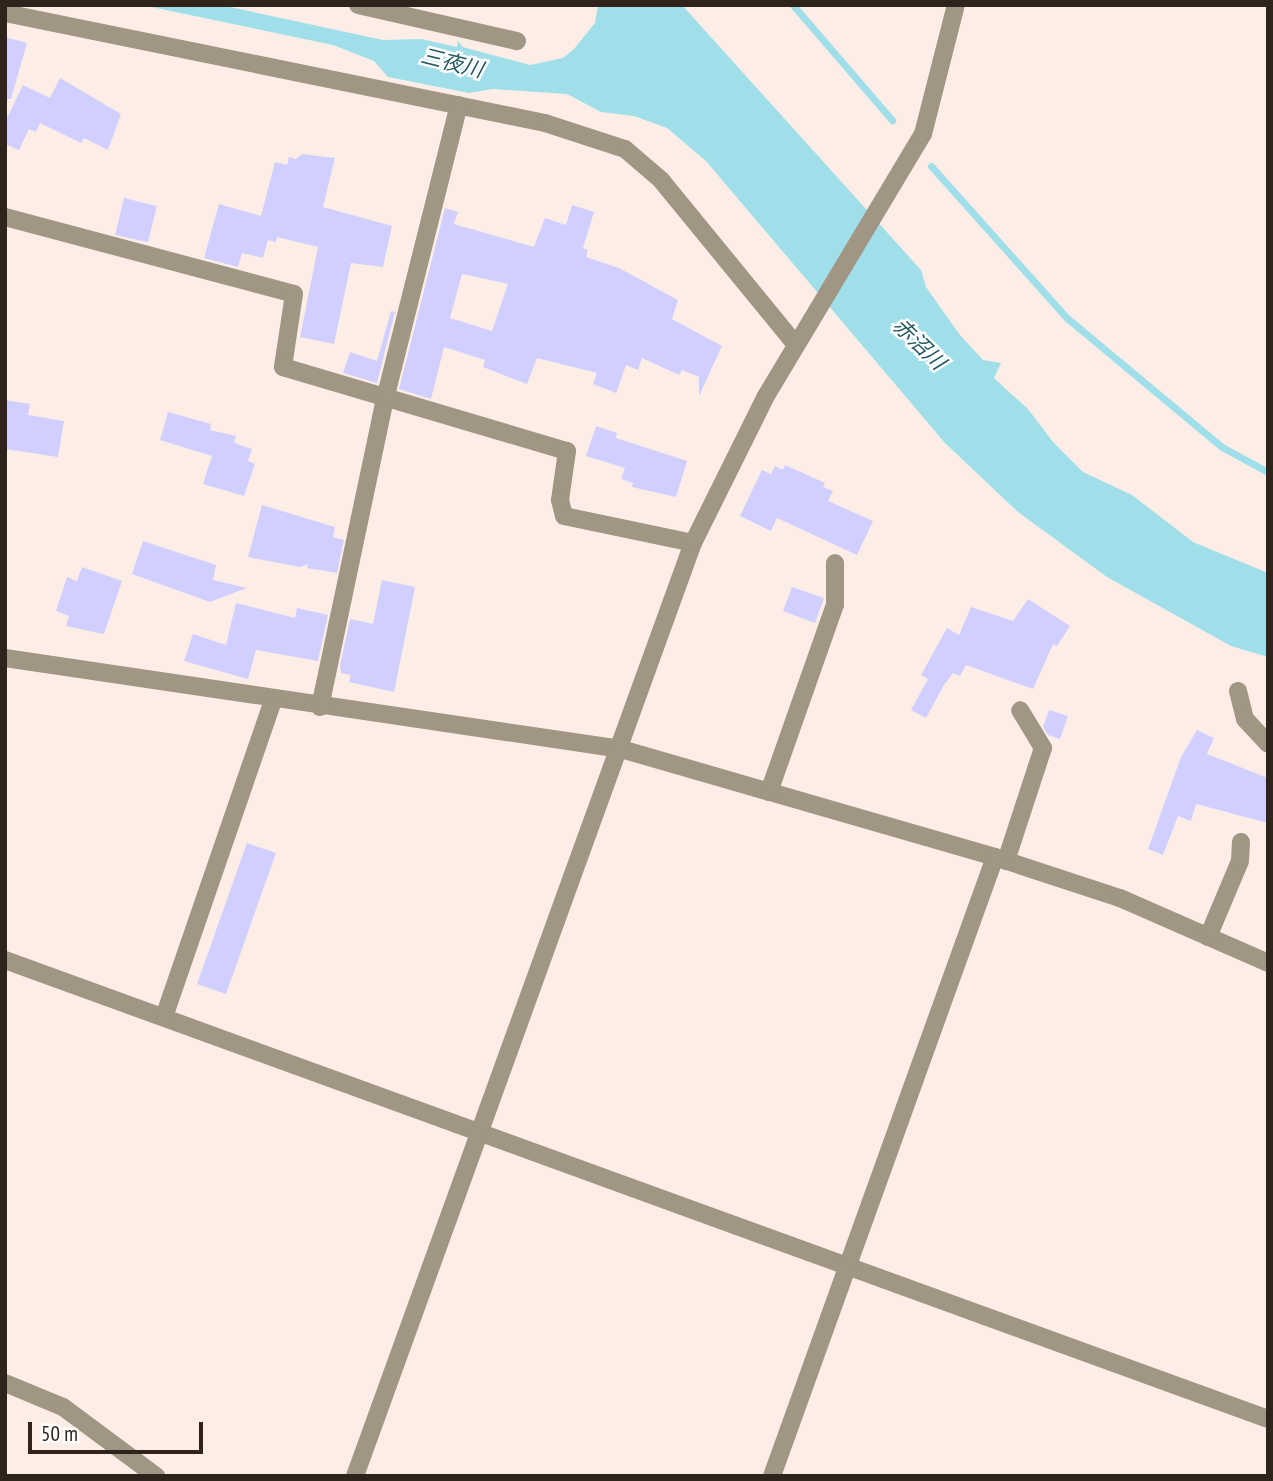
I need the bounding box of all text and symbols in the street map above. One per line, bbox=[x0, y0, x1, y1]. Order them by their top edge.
water label: 三夜川 bbox=[418, 43, 486, 83]
water label: 赤沼川 bbox=[888, 313, 950, 375]
scale bar bbox=[32, 1408, 206, 1452]
text: 50 m bbox=[41, 1420, 78, 1447]

